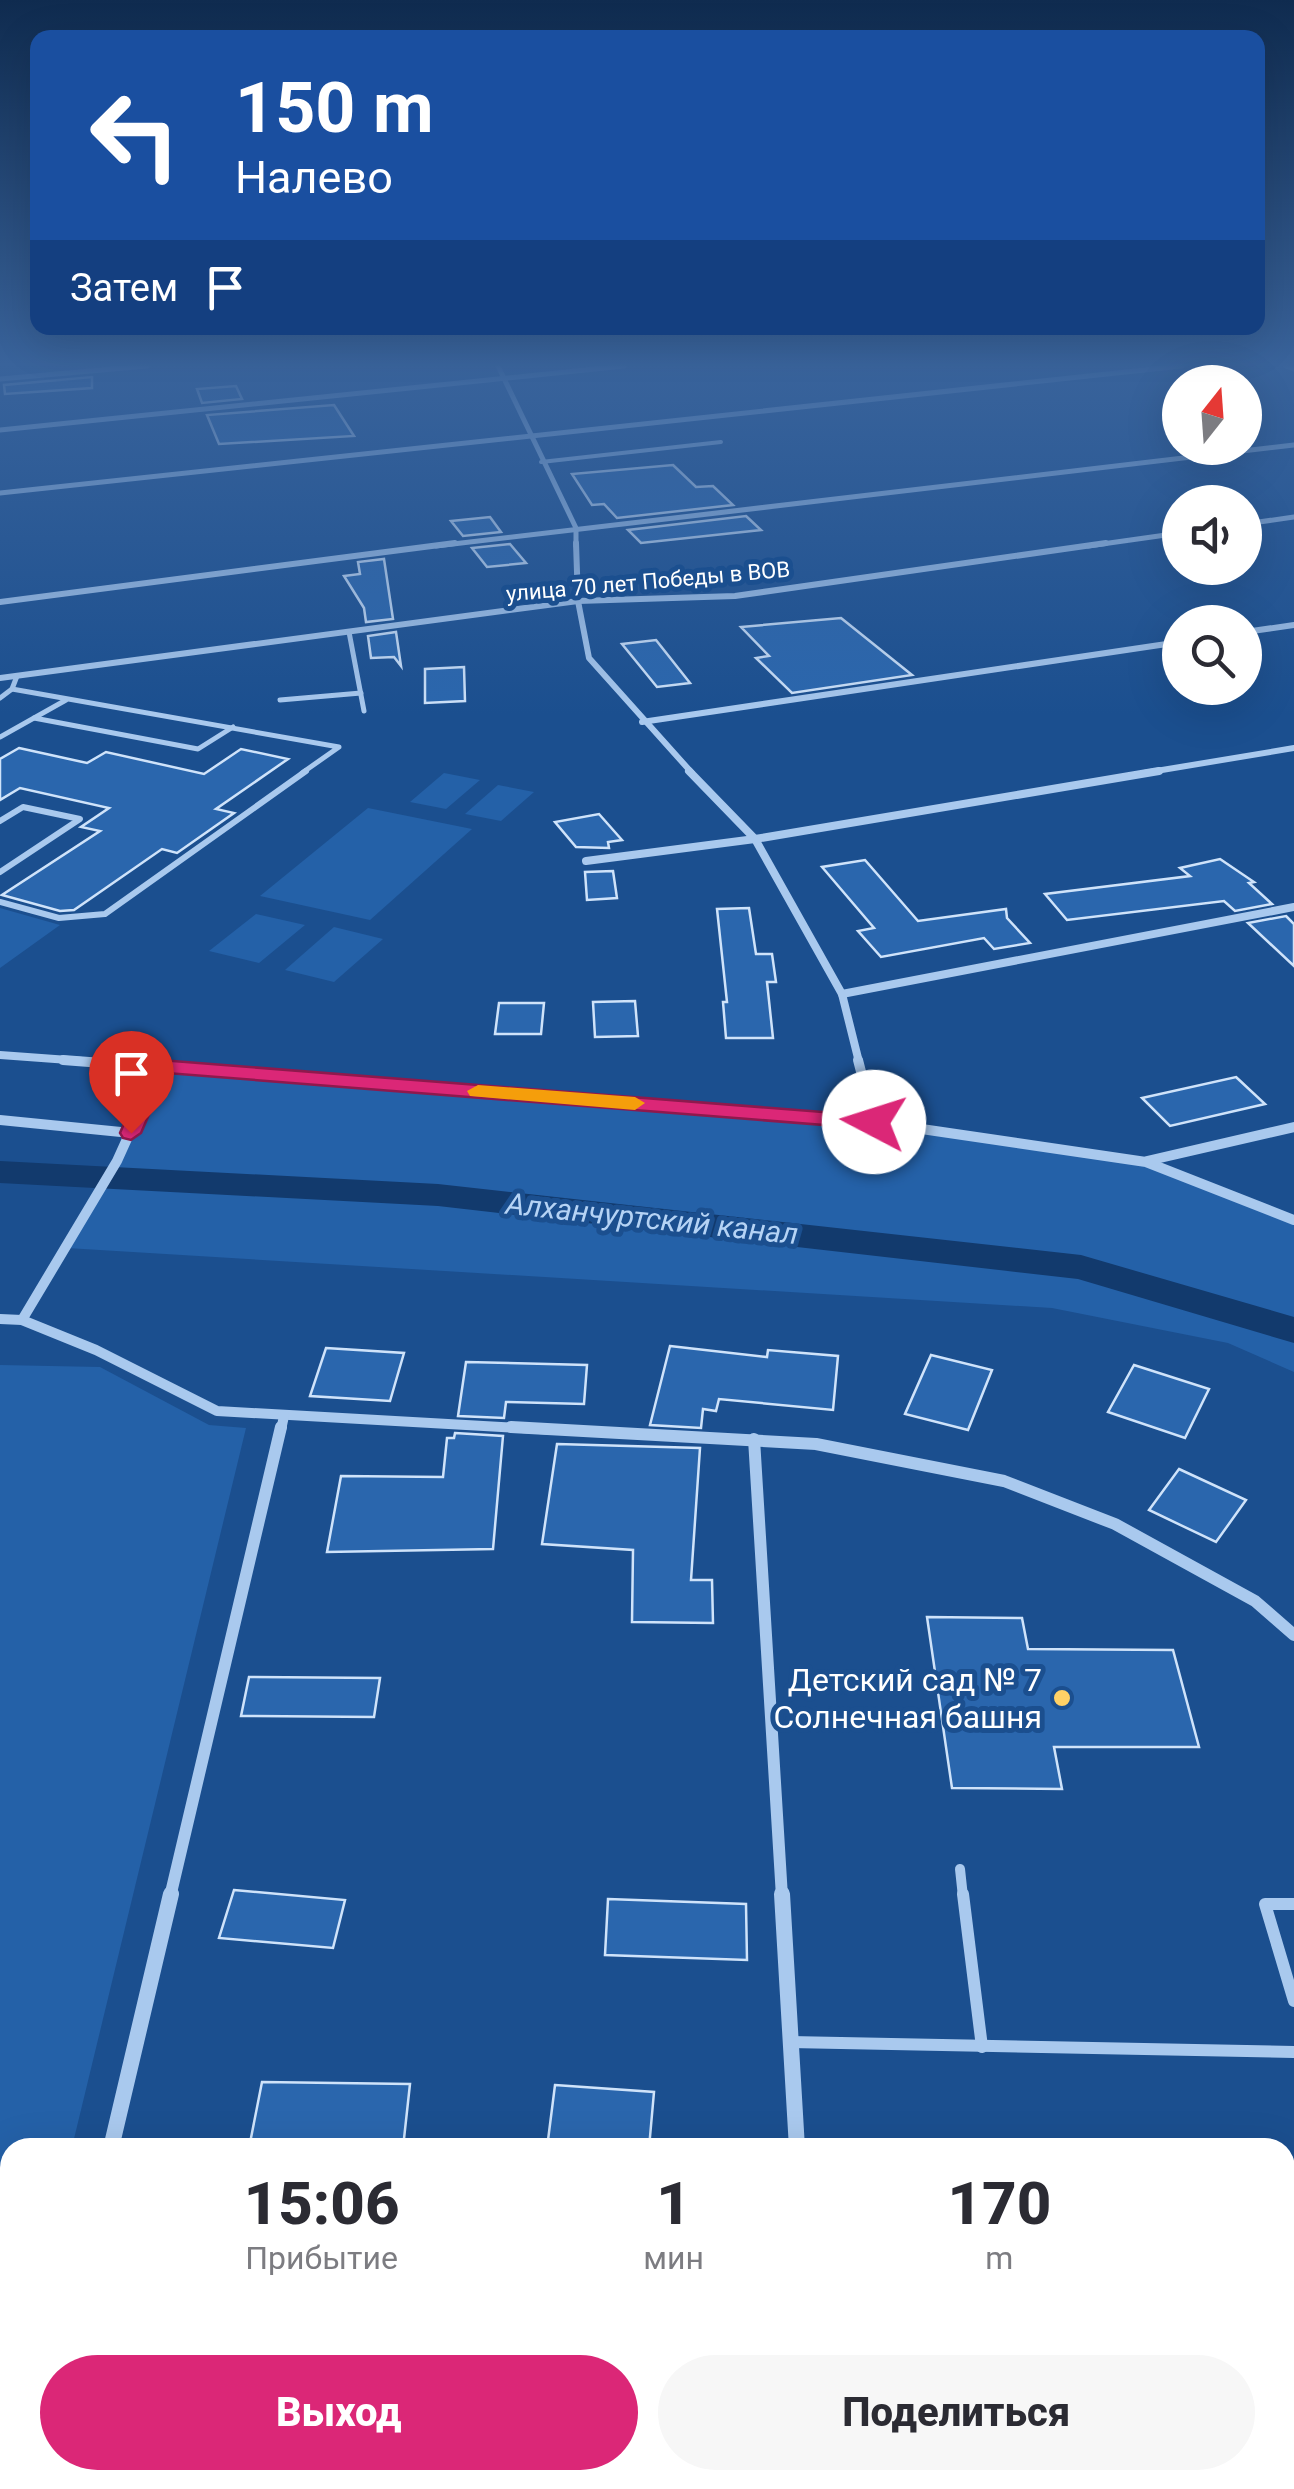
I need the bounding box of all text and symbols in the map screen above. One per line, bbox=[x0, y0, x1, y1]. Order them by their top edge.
text: 150 m bbox=[235, 67, 434, 149]
icon: left bbox=[70, 70, 200, 200]
text: Налево bbox=[235, 151, 393, 204]
icon: arrive bbox=[198, 260, 253, 315]
text: Затем bbox=[70, 266, 178, 310]
north arrow bbox=[1162, 365, 1262, 465]
map controls bbox=[1162, 365, 1262, 705]
button: sound bbox=[1162, 485, 1262, 585]
street label: улица 70 лет Победы в ВОВ bbox=[505, 557, 791, 606]
button: search bbox=[1162, 605, 1262, 705]
pin bbox=[89, 1031, 174, 1134]
icon: arrive bbox=[104, 1046, 159, 1101]
position arrow bbox=[822, 1070, 926, 1174]
water label: Алханчуртский канал bbox=[502, 1186, 800, 1251]
place label: Детский сад № 7 Солнечная башня bbox=[773, 1661, 1042, 1736]
marker: Детский сад № 7 Солнечная башня bbox=[1051, 1687, 1073, 1709]
text: 15:06 bbox=[244, 2168, 400, 2239]
text: 1 bbox=[656, 2168, 691, 2239]
text: 170 bbox=[947, 2168, 1051, 2239]
text: Прибытие bbox=[245, 2239, 398, 2277]
text: мин bbox=[643, 2239, 704, 2277]
text: m bbox=[985, 2239, 1013, 2277]
button: Выход bbox=[40, 2355, 638, 2470]
button: Поделиться bbox=[658, 2355, 1255, 2470]

